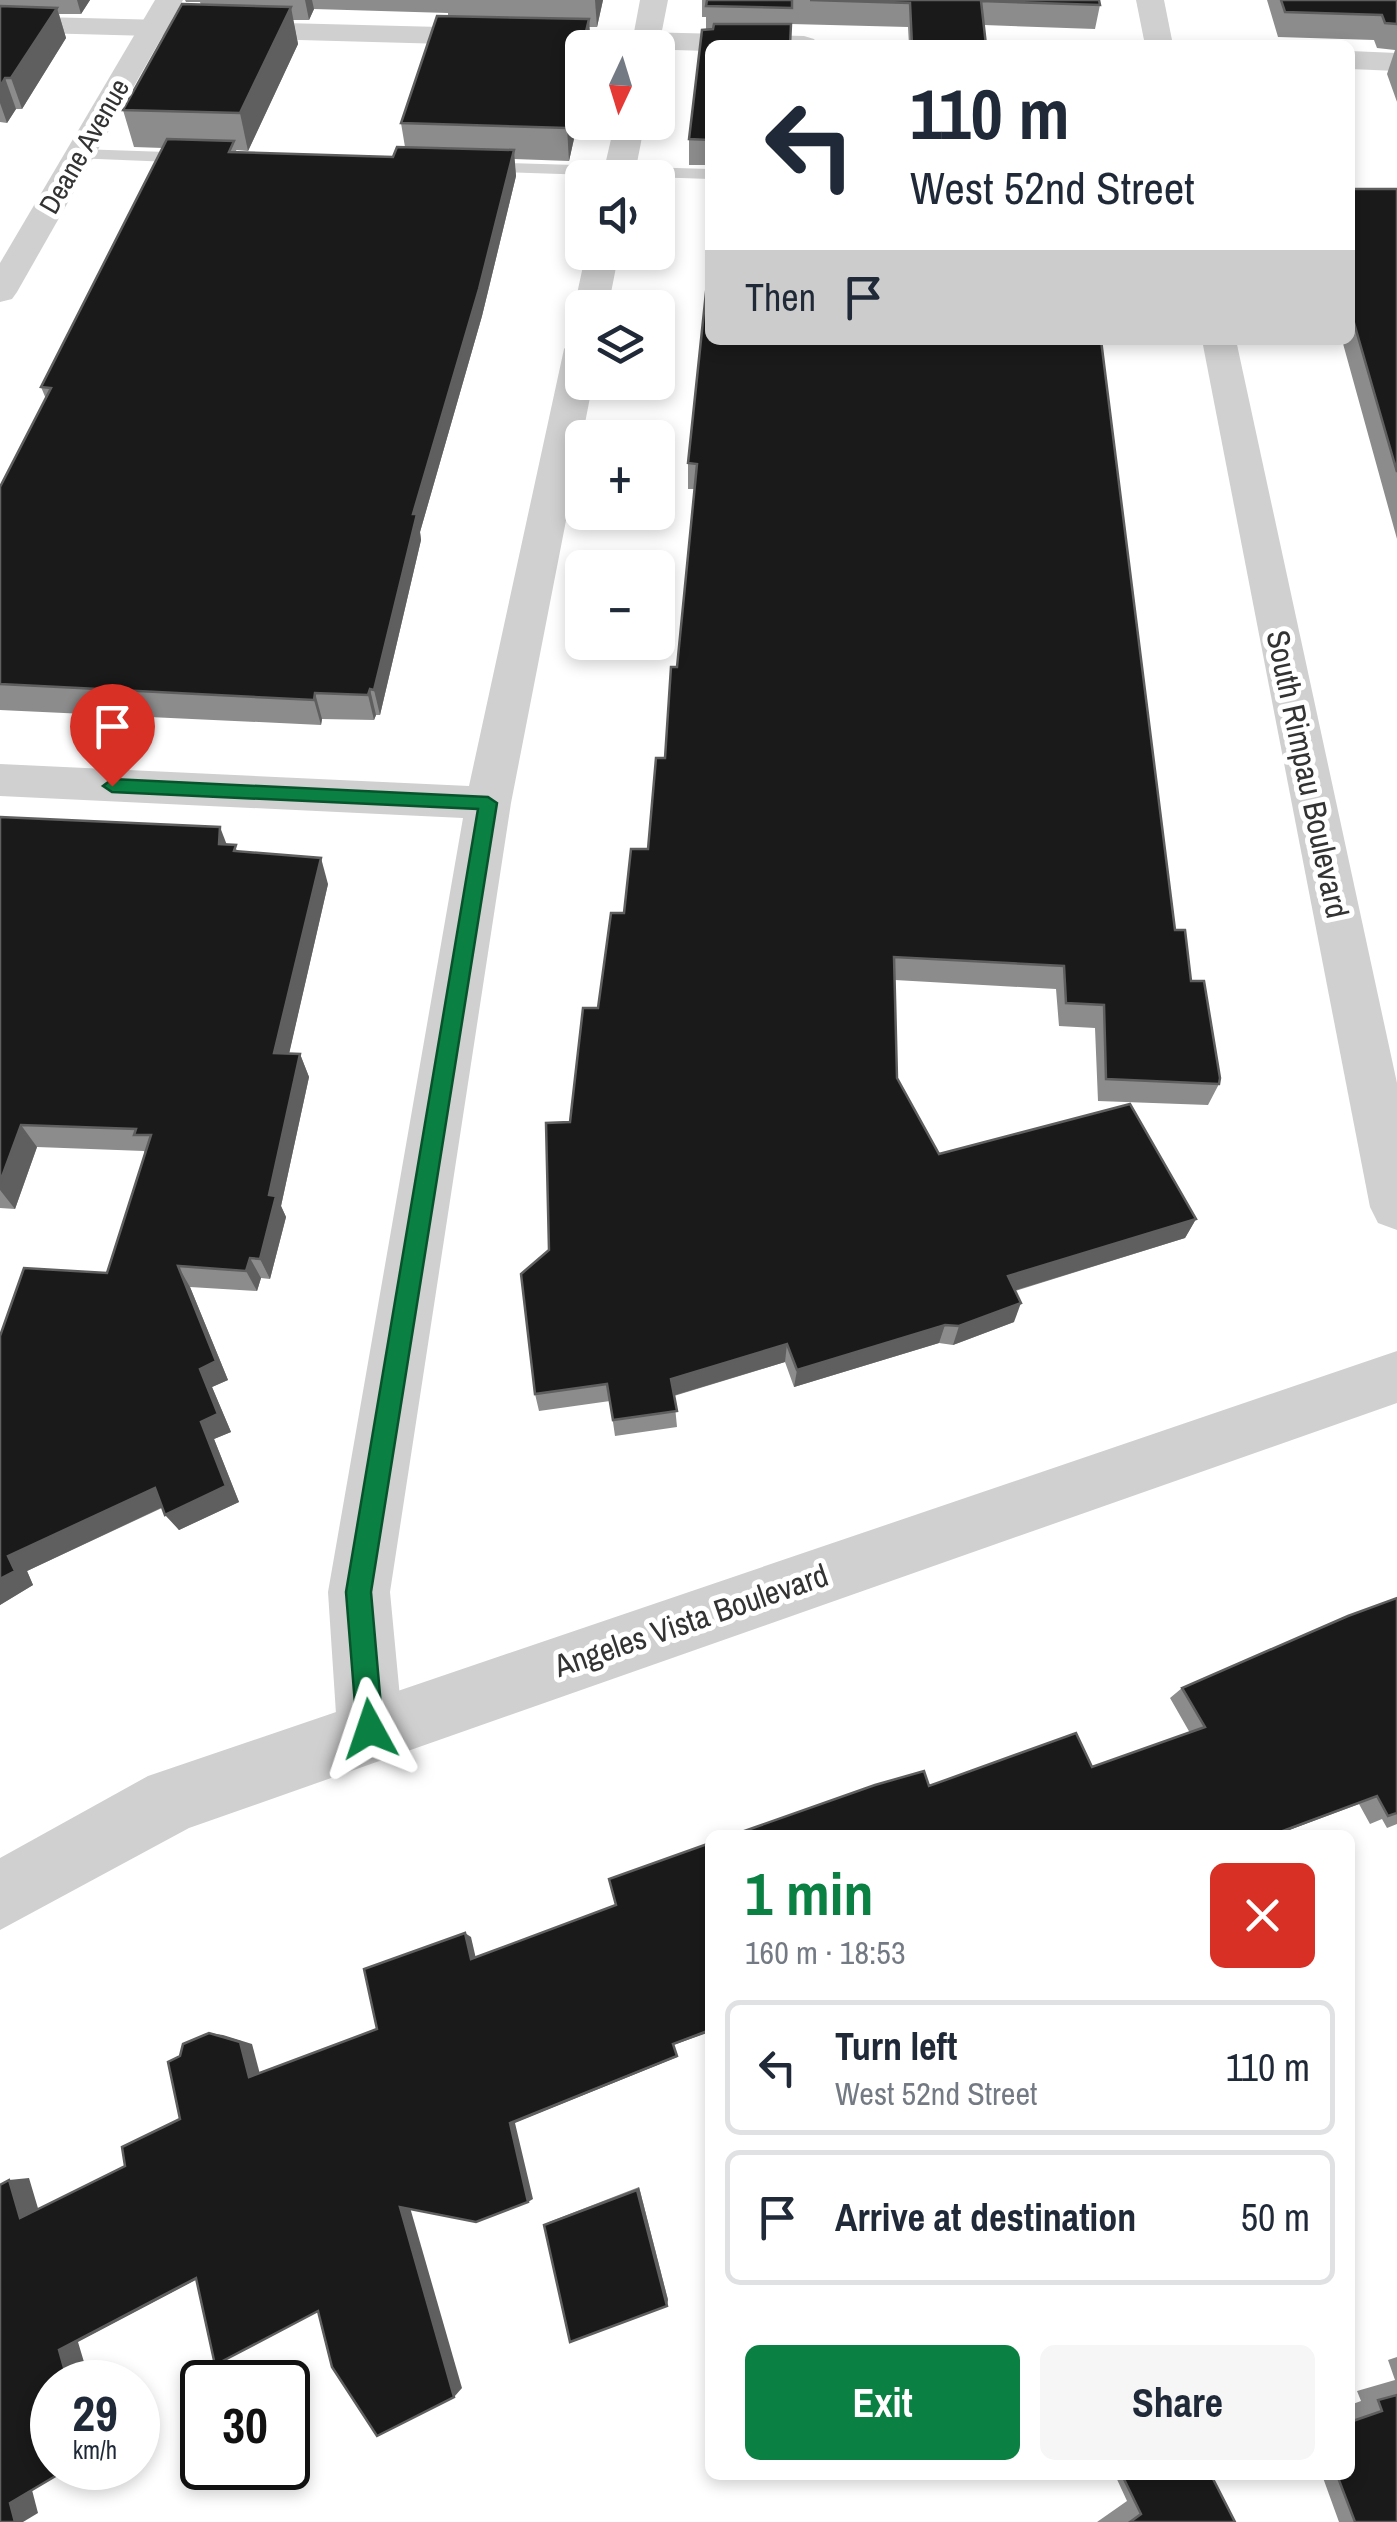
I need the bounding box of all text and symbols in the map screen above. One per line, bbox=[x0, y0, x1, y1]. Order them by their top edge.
north arrow bbox=[565, 30, 675, 140]
map controls bbox=[565, 30, 675, 660]
text: 110 m bbox=[910, 67, 1070, 161]
street label: Deane Avenue bbox=[30, 71, 138, 221]
icon: left bbox=[745, 80, 875, 210]
text: West 52nd Street bbox=[910, 157, 1195, 218]
button: sound bbox=[565, 160, 675, 270]
icon: arrive bbox=[836, 270, 891, 325]
text: Then bbox=[745, 272, 816, 323]
button: layers bbox=[565, 290, 675, 400]
button: + bbox=[565, 420, 675, 530]
button: − bbox=[565, 550, 675, 660]
street label: South Rimpau Boulevard bbox=[1256, 626, 1360, 922]
pin bbox=[70, 684, 155, 787]
icon: arrive bbox=[85, 699, 140, 754]
street label: Angeles Vista Boulevard bbox=[547, 1553, 834, 1687]
position arrow bbox=[318, 1677, 422, 1781]
text: 1 min bbox=[745, 1853, 874, 1934]
button: close bbox=[1210, 1863, 1315, 1968]
text: 160 m · 18:53 bbox=[745, 1931, 905, 1974]
text: Turn left bbox=[835, 2021, 957, 2072]
icon: left bbox=[750, 2040, 805, 2095]
text: 110 m bbox=[1226, 2042, 1310, 2093]
text: West 52nd Street bbox=[835, 2072, 1037, 2115]
icon: arrive bbox=[750, 2190, 805, 2245]
text: Arrive at destination bbox=[835, 2192, 1136, 2243]
text: 50 m bbox=[1241, 2192, 1310, 2243]
button: Exit bbox=[745, 2345, 1020, 2460]
button: Share bbox=[1040, 2345, 1315, 2460]
speed limit sign: 30 bbox=[180, 2360, 310, 2490]
text: 29 bbox=[72, 2379, 118, 2447]
text: km/h bbox=[73, 2433, 117, 2467]

